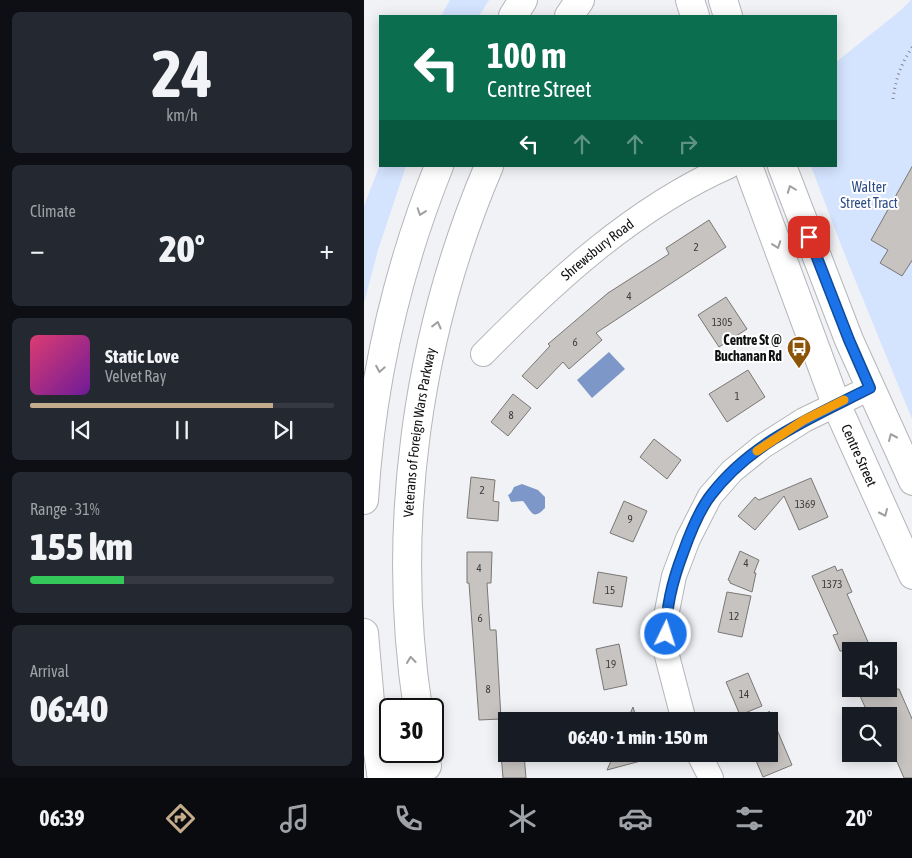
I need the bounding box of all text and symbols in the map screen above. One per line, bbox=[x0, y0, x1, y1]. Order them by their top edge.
icon: left bbox=[404, 35, 469, 100]
text: 100 m bbox=[487, 35, 566, 75]
text: 24 bbox=[151, 36, 213, 111]
text: Centre Street bbox=[487, 76, 592, 102]
text: km/h bbox=[166, 106, 198, 124]
icon: left bbox=[515, 130, 543, 158]
icon: ahead bbox=[568, 130, 596, 158]
icon: ahead bbox=[621, 130, 649, 158]
icon: right bbox=[674, 130, 702, 158]
park label: Walter Street Tract bbox=[840, 179, 898, 211]
one-way arrow bbox=[787, 185, 797, 194]
text: Climate bbox=[30, 202, 76, 220]
one-way arrow bbox=[417, 207, 427, 216]
street label: Shrewsbury Road bbox=[558, 216, 637, 283]
pin bbox=[788, 216, 830, 258]
icon: arrive bbox=[795, 223, 823, 251]
text: 20° bbox=[159, 227, 205, 270]
text: − bbox=[30, 233, 45, 265]
text: + bbox=[319, 233, 334, 265]
one-way arrow bbox=[771, 240, 781, 249]
house number: 2 bbox=[693, 241, 699, 253]
house number: 4 bbox=[626, 290, 632, 302]
house number: 1305 bbox=[712, 316, 732, 328]
one-way arrow bbox=[431, 321, 442, 330]
place label: Centre St @ Buchanan Rd bbox=[714, 332, 782, 364]
bus stop icon: Centre St @ Buchanan Rd bbox=[786, 335, 812, 369]
house number: 6 bbox=[572, 336, 578, 348]
text: Static Love bbox=[105, 345, 179, 367]
street label: Veterans of Foreign Wars Parkway bbox=[400, 346, 439, 518]
one-way arrow bbox=[375, 364, 385, 373]
text: Velvet Ray bbox=[105, 367, 166, 385]
house number: 1 bbox=[734, 390, 740, 402]
house number: 8 bbox=[508, 409, 514, 421]
icon: previous bbox=[67, 416, 95, 444]
icon: pause bbox=[168, 416, 196, 444]
icon: next bbox=[269, 416, 297, 444]
street label: Centre Street bbox=[838, 422, 880, 489]
one-way arrow bbox=[889, 433, 899, 442]
house number: 2 bbox=[479, 484, 485, 496]
house number: 1369 bbox=[795, 498, 815, 510]
text: Range · 31% bbox=[30, 500, 100, 518]
one-way arrow bbox=[878, 508, 889, 517]
house number: 9 bbox=[627, 513, 633, 525]
text: 155 km bbox=[30, 525, 133, 568]
house number: 4 bbox=[743, 557, 749, 569]
house number: 4 bbox=[476, 562, 482, 574]
house number: 1373 bbox=[822, 578, 842, 590]
house number: 15 bbox=[605, 584, 615, 596]
position arrow bbox=[639, 607, 691, 659]
house number: 12 bbox=[729, 610, 739, 622]
house number: 6 bbox=[477, 612, 483, 624]
map controls bbox=[842, 642, 897, 762]
button: sound bbox=[842, 642, 897, 697]
one-way arrow bbox=[406, 656, 417, 664]
house number: 19 bbox=[606, 658, 616, 670]
text: Arrival bbox=[30, 662, 69, 680]
house number: 8 bbox=[485, 683, 491, 695]
text: 06:40 bbox=[30, 687, 108, 730]
house number: 14 bbox=[739, 688, 749, 700]
speed limit sign: 30 bbox=[379, 698, 444, 763]
button: search bbox=[842, 707, 897, 762]
text: 06:40 · 1 min · 150 m bbox=[568, 726, 708, 748]
icon: directions bbox=[163, 801, 198, 836]
icon: music bbox=[277, 801, 312, 836]
icon: phone bbox=[391, 801, 426, 836]
icon: climate bbox=[505, 801, 540, 836]
icon: car bbox=[618, 801, 653, 836]
icon: filters bbox=[732, 801, 767, 836]
text: 06:39 bbox=[39, 805, 85, 831]
text: 20° bbox=[846, 805, 873, 831]

